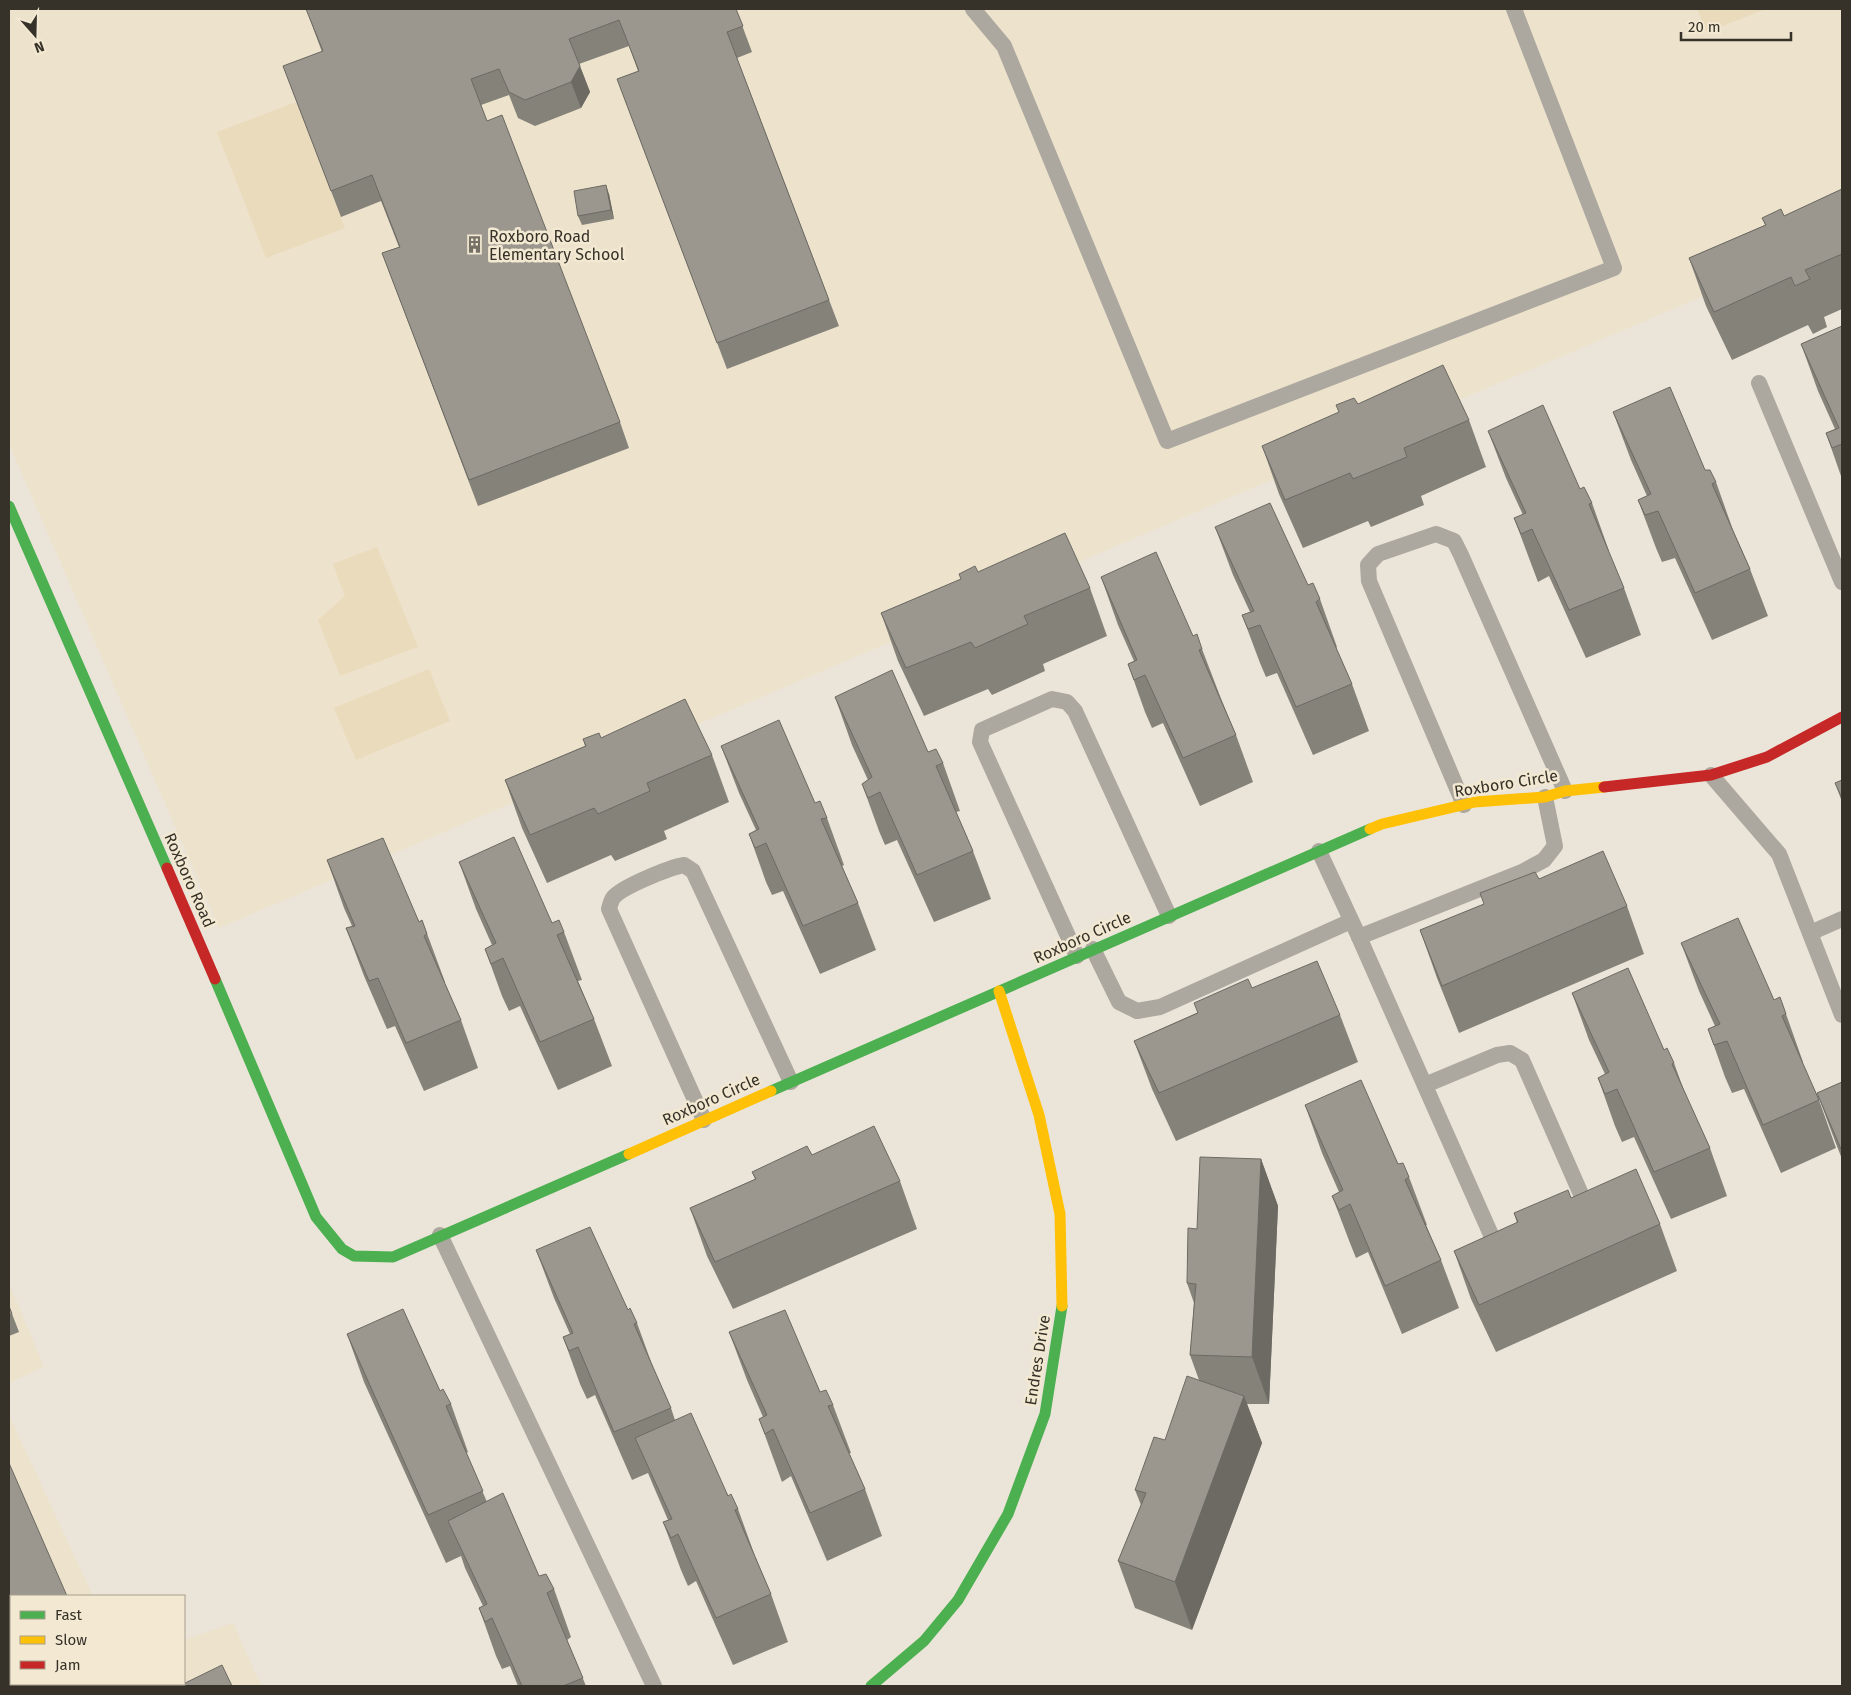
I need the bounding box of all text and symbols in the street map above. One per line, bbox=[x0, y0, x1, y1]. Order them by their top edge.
north arrow bbox=[10, 10, 60, 60]
scale bar bbox=[1681, 10, 1791, 42]
text: 20 m bbox=[1688, 18, 1721, 36]
text: N bbox=[32, 37, 47, 56]
place label: Roxboro Road Elementary School bbox=[489, 227, 625, 264]
building icon: Roxboro Road Elementary School bbox=[465, 235, 485, 255]
street label: Roxboro Circle bbox=[1453, 766, 1559, 801]
street label: Roxboro Road bbox=[160, 830, 219, 930]
street label: Roxboro Circle bbox=[1031, 907, 1134, 967]
street label: Roxboro Circle bbox=[660, 1069, 763, 1129]
street label: Endres Drive bbox=[1021, 1314, 1054, 1407]
legend bbox=[10, 1595, 185, 1685]
text: Fast bbox=[55, 1606, 82, 1624]
text: Slow bbox=[55, 1631, 87, 1649]
text: Jam bbox=[55, 1656, 81, 1674]

